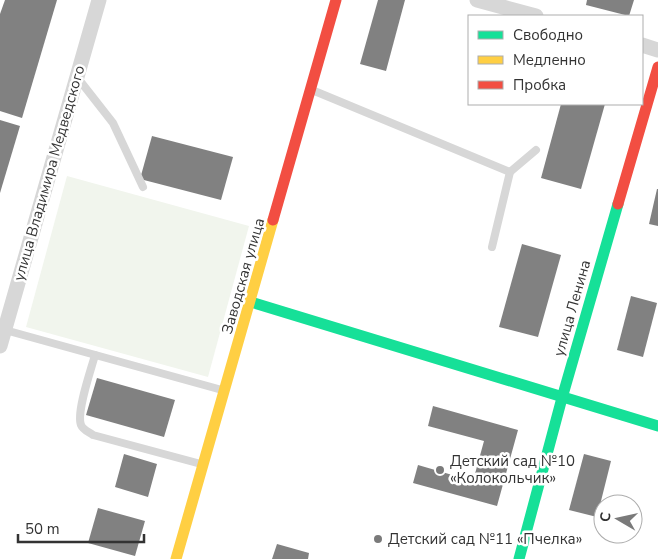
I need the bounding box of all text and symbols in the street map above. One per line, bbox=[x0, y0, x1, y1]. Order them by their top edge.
legend bbox=[468, 15, 643, 105]
text: Свободно bbox=[513, 25, 583, 45]
text: Медленно bbox=[513, 50, 586, 70]
street label: улица Владимира Медведского bbox=[9, 63, 89, 283]
text: Пробка bbox=[513, 75, 566, 95]
street label: Заводская улица bbox=[217, 216, 269, 336]
street label: улица Ленина bbox=[549, 257, 595, 359]
place label: Детский сад №10 «Колокольчик» bbox=[450, 451, 575, 488]
marker: Детский сад №10 «Колокольчик» bbox=[434, 464, 446, 476]
north arrow bbox=[593, 494, 643, 544]
text: С bbox=[596, 510, 616, 523]
scale bar bbox=[18, 512, 144, 544]
text: 50 m bbox=[25, 519, 60, 539]
place label: Детский сад №11 «Пчелка» bbox=[388, 529, 582, 549]
marker: Детский сад №11 «Пчелка» bbox=[372, 533, 384, 545]

